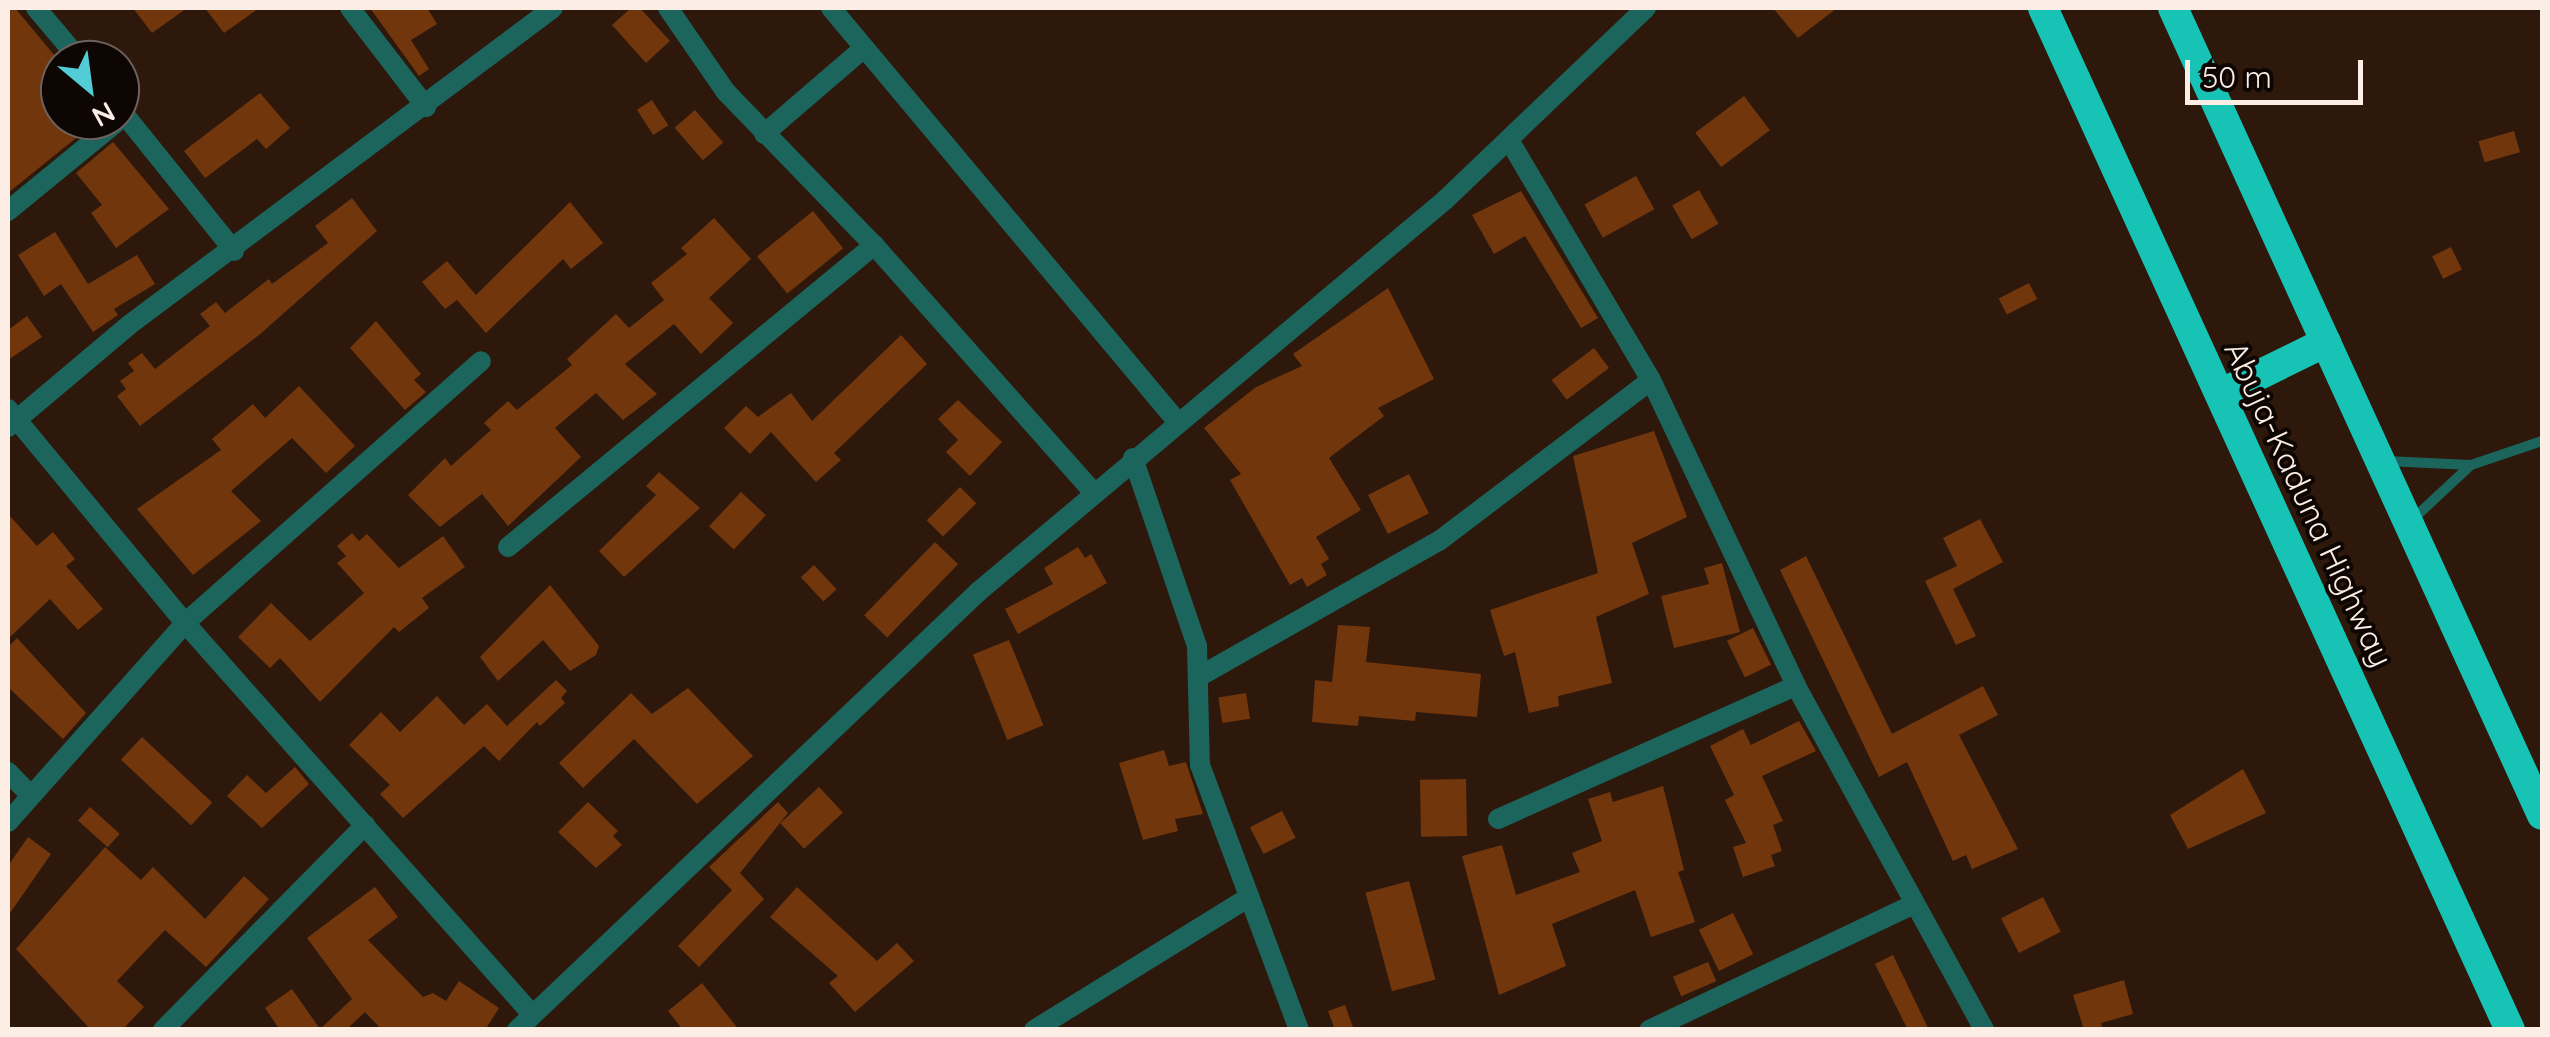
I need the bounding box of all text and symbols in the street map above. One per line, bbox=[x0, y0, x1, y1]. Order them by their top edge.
north arrow bbox=[40, 40, 140, 140]
scale bar bbox=[2190, 40, 2368, 102]
text: 50 m bbox=[2202, 58, 2272, 96]
text: N bbox=[86, 95, 121, 135]
street label: Abuja-Kaduna Highway bbox=[2217, 335, 2401, 673]

